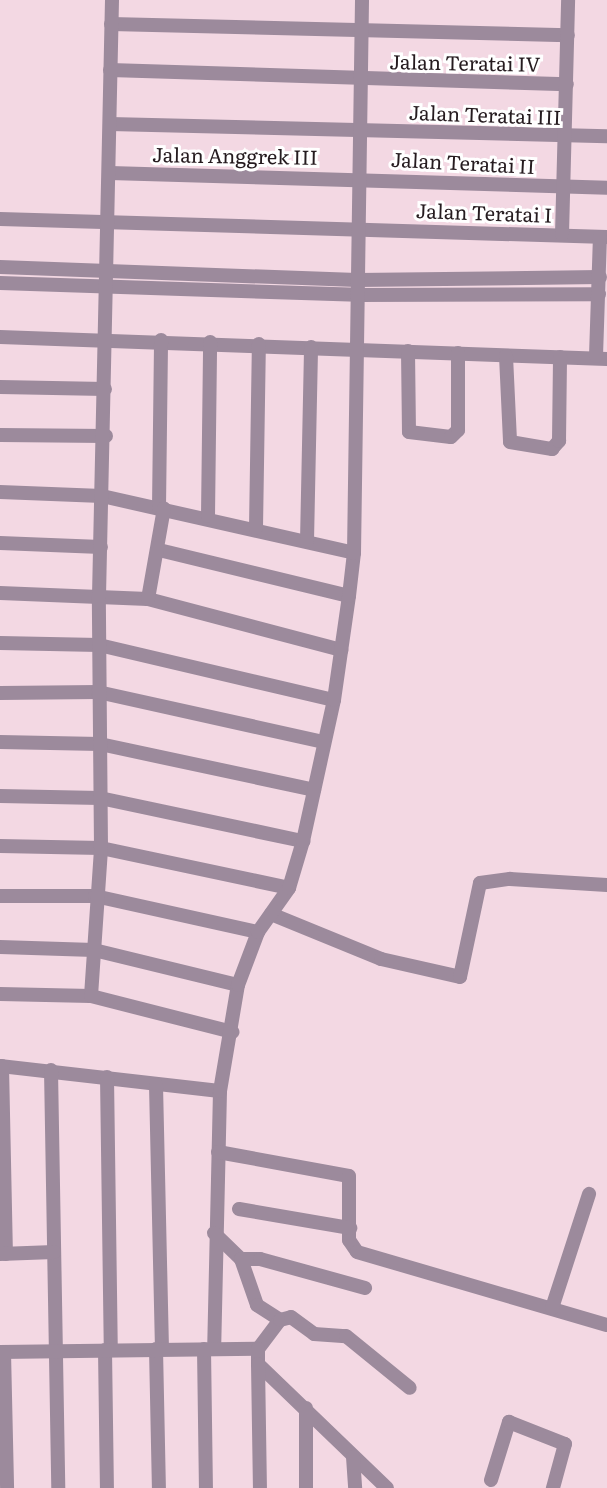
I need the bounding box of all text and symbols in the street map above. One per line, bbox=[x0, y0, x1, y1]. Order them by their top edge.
street label: Jalan Teratai IV bbox=[389, 49, 541, 75]
street label: Jalan Teratai III bbox=[408, 99, 562, 129]
street label: Jalan Anggrek III bbox=[152, 142, 318, 168]
street label: Jalan Teratai II bbox=[390, 146, 536, 178]
street label: Jalan Teratai I bbox=[415, 198, 553, 226]

